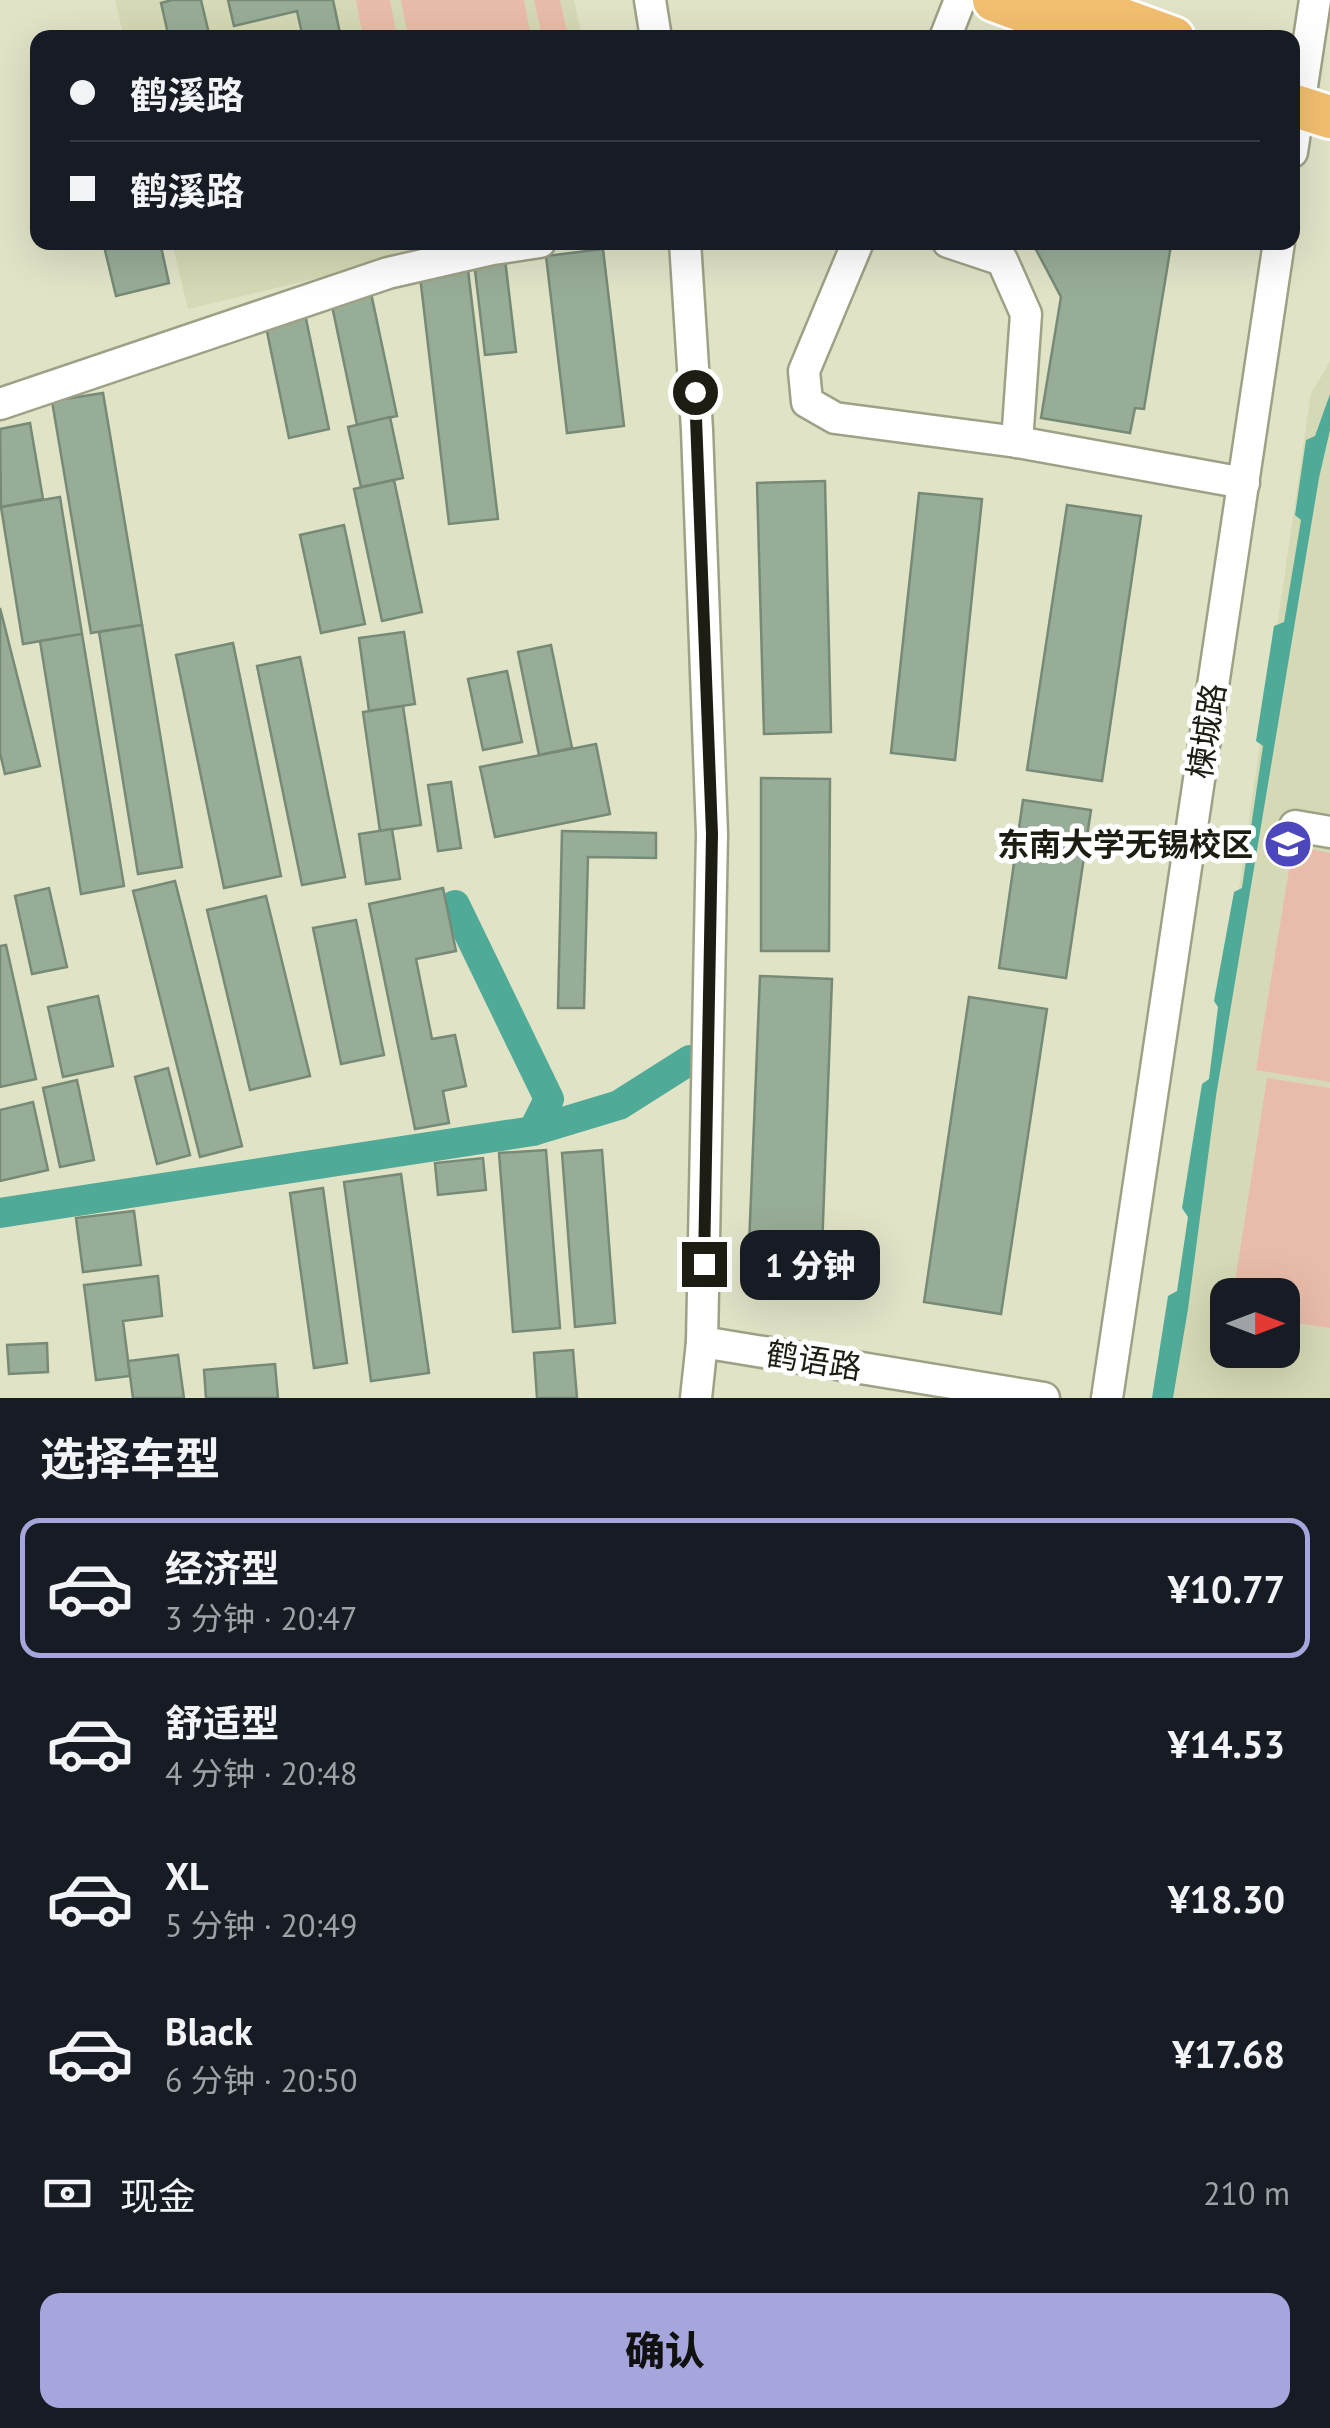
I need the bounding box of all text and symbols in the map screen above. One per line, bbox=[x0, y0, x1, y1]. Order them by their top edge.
text: 鹤溪路 bbox=[130, 70, 244, 119]
text: 鹤溪路 bbox=[130, 166, 244, 215]
route start bbox=[673, 370, 718, 415]
street label: 楝城路 bbox=[1178, 680, 1234, 782]
school or university icon: 东南大学无锡校区 bbox=[1262, 818, 1314, 870]
place label: 东南大学无锡校区 bbox=[997, 823, 1253, 865]
callout: 1 分钟 bbox=[739, 1229, 879, 1299]
route end bbox=[682, 1242, 727, 1287]
text: 1 分钟 bbox=[765, 1244, 855, 1286]
north arrow bbox=[1210, 1278, 1300, 1368]
map controls bbox=[1210, 1278, 1300, 1368]
street label: 鹤语路 bbox=[763, 1332, 865, 1388]
text: 选择车型 bbox=[40, 1429, 220, 1487]
icon: car bbox=[45, 1543, 135, 1633]
text: 经济型 bbox=[165, 1543, 279, 1592]
text: ¥10.77 bbox=[1168, 1564, 1285, 1613]
text: 3 分钟 · 20:47 bbox=[165, 1597, 357, 1639]
icon: car bbox=[45, 1698, 135, 1788]
text: 舒适型 bbox=[165, 1698, 279, 1747]
text: ¥14.53 bbox=[1168, 1719, 1285, 1768]
text: 4 分钟 · 20:48 bbox=[165, 1752, 357, 1794]
text: XL bbox=[165, 1851, 209, 1900]
icon: car bbox=[45, 1853, 135, 1943]
text: ¥18.30 bbox=[1168, 1874, 1285, 1923]
text: 5 分钟 · 20:49 bbox=[165, 1904, 357, 1946]
text: Black bbox=[165, 2006, 253, 2055]
icon: car bbox=[45, 2008, 135, 2098]
text: ¥17.68 bbox=[1172, 2029, 1285, 2078]
text: 6 分钟 · 20:50 bbox=[165, 2059, 357, 2101]
icon: cash bbox=[40, 2166, 95, 2221]
text: 现金 bbox=[120, 2171, 196, 2220]
text: 210 m bbox=[1203, 2172, 1290, 2214]
button: 确认 bbox=[40, 2293, 1290, 2408]

